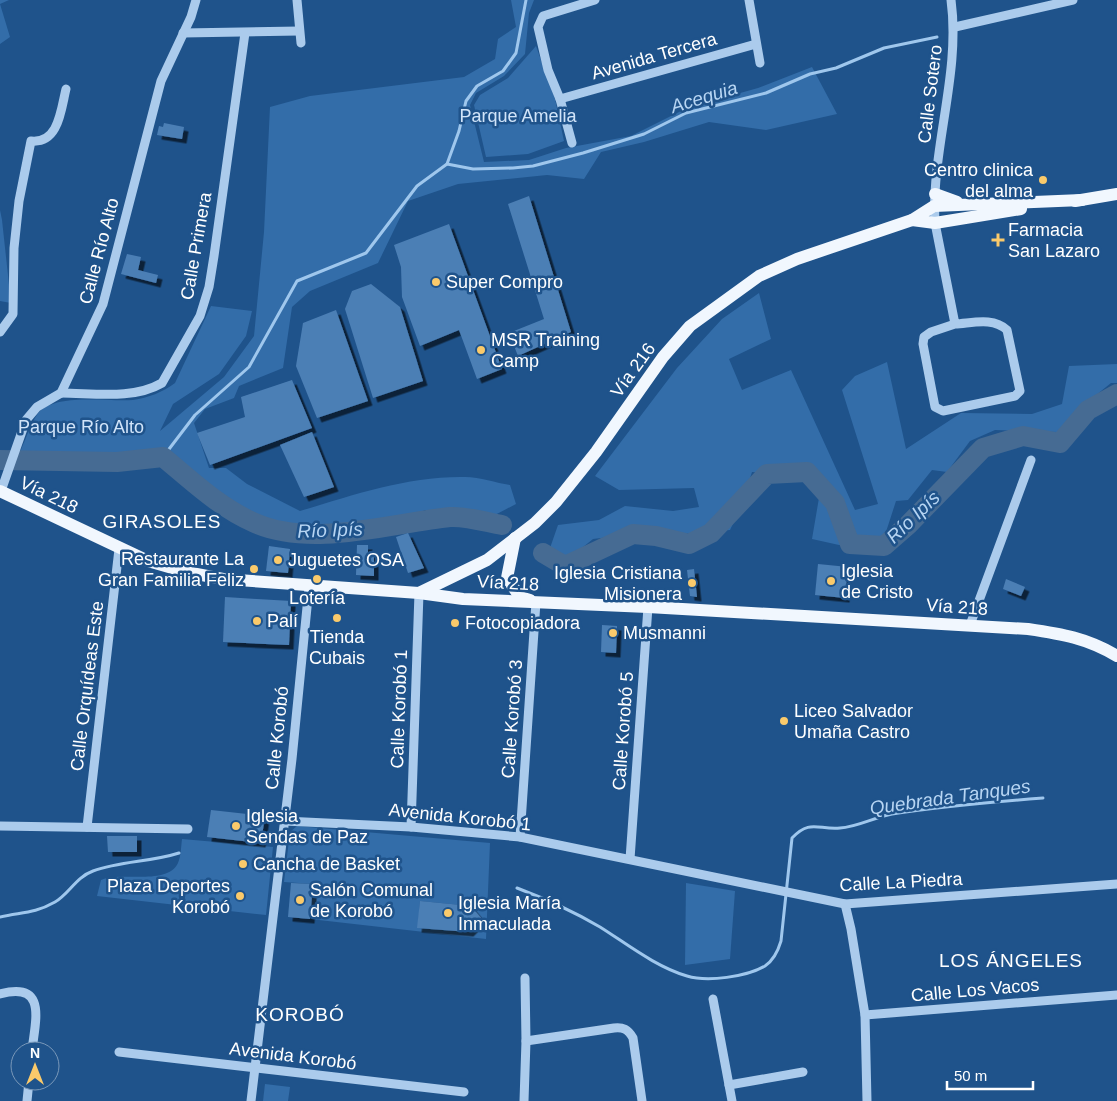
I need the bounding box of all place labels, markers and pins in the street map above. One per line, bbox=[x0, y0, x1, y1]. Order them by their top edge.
place label: Centro clinica del alma bbox=[924, 160, 1034, 201]
marker: Centro clinica del alma bbox=[1037, 174, 1049, 186]
place label: Farmacia San Lazaro bbox=[1008, 220, 1100, 261]
marker: Farmacia San Lazaro bbox=[992, 234, 1004, 246]
place label: Super Compro bbox=[446, 272, 563, 292]
marker: Super Compro bbox=[430, 276, 442, 288]
place label: MSR Training Camp bbox=[491, 330, 600, 371]
marker: MSR Training Camp bbox=[475, 344, 487, 356]
place label: Restaurante La Gran Familia Feliz bbox=[98, 549, 245, 590]
place label: Juguetes OSA bbox=[288, 550, 404, 570]
marker: Juguetes OSA bbox=[272, 554, 284, 566]
place label: Iglesia de Cristo bbox=[841, 561, 913, 602]
marker: Restaurante La Gran Familia Feliz bbox=[248, 563, 260, 575]
place label: Iglesia Cristiana Misionera bbox=[554, 563, 683, 604]
marker: Lotería bbox=[311, 573, 323, 585]
marker: Iglesia de Cristo bbox=[825, 575, 837, 587]
marker: Iglesia Cristiana Misionera bbox=[686, 577, 698, 589]
place label: Lotería bbox=[289, 588, 346, 608]
place label: Palí bbox=[267, 611, 298, 631]
marker: Tienda Cubais bbox=[331, 612, 343, 624]
place label: Fotocopiadora bbox=[465, 613, 581, 633]
marker: Palí bbox=[251, 615, 263, 627]
marker: Fotocopiadora bbox=[449, 617, 461, 629]
place label: Musmanni bbox=[623, 623, 706, 643]
place label: Tienda Cubais bbox=[309, 627, 365, 668]
marker: Musmanni bbox=[607, 627, 619, 639]
place label: Liceo Salvador Umaña Castro bbox=[794, 701, 913, 742]
marker: Liceo Salvador Umaña Castro bbox=[778, 715, 790, 727]
place label: Iglesia Sendas de Paz bbox=[246, 806, 368, 847]
marker: Iglesia Sendas de Paz bbox=[230, 820, 242, 832]
place label: Cancha de Basket bbox=[253, 854, 400, 874]
marker: Cancha de Basket bbox=[237, 858, 249, 870]
place label: Plaza Deportes Korobó bbox=[107, 876, 230, 917]
place label: Salón Comunal de Korobó bbox=[310, 880, 433, 921]
marker: Plaza Deportes Korobó bbox=[234, 890, 246, 902]
place label: Iglesia María Inmaculada bbox=[458, 893, 562, 934]
marker: Salón Comunal de Korobó bbox=[294, 894, 306, 906]
marker: Iglesia María Inmaculada bbox=[442, 907, 454, 919]

